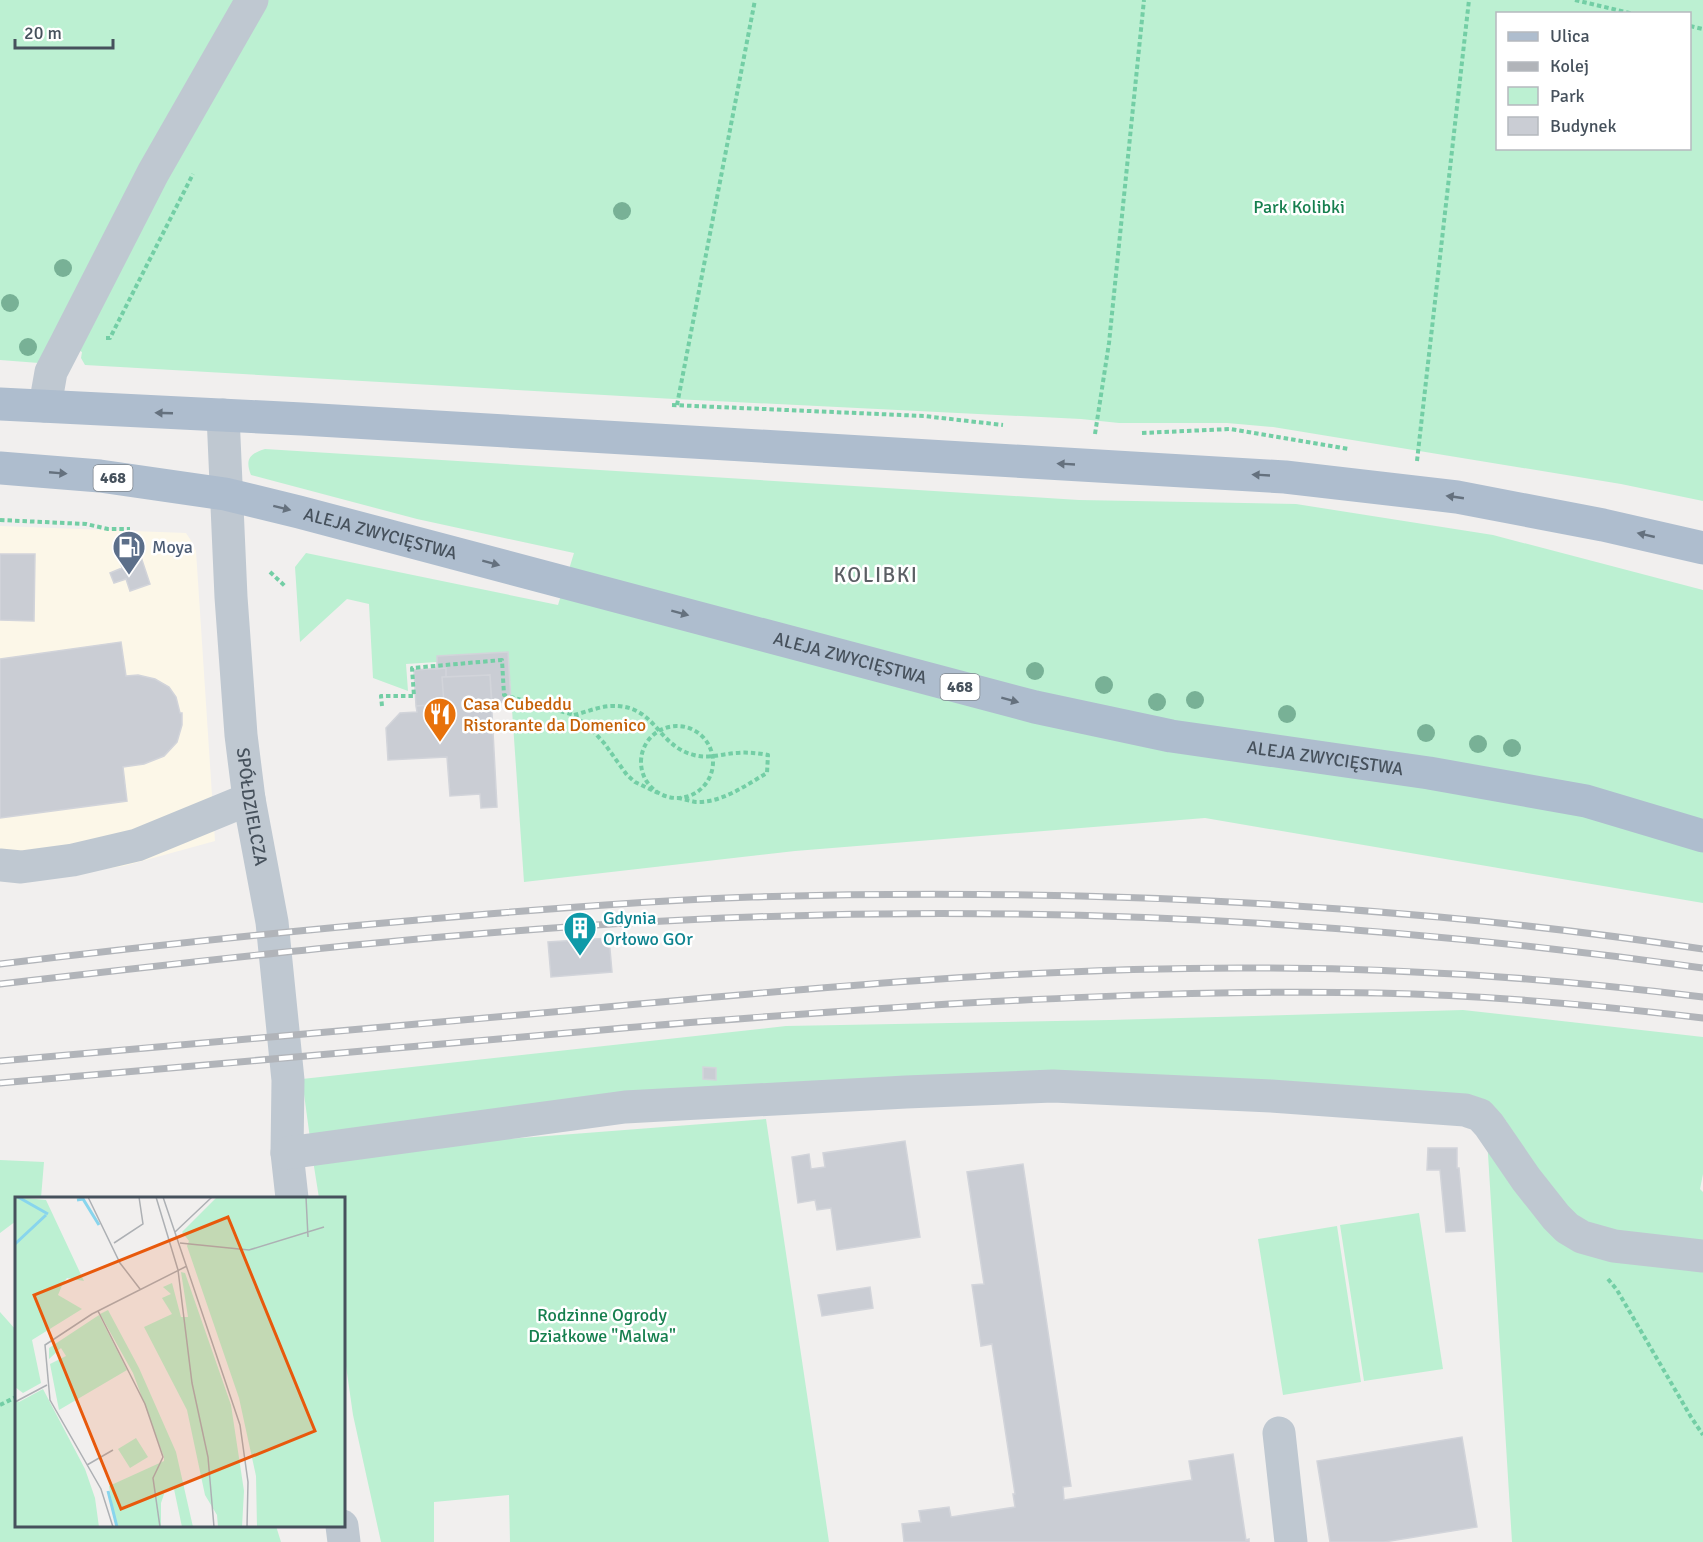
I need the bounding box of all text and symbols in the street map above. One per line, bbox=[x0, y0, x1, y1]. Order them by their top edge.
scale bar bbox=[15, 12, 112, 50]
legend bbox=[1496, 12, 1691, 150]
text: 20 m bbox=[24, 22, 62, 44]
text: Ulica bbox=[1550, 25, 1590, 47]
text: Kolej bbox=[1550, 55, 1589, 77]
text: Park bbox=[1550, 85, 1585, 107]
text: Budynek bbox=[1550, 115, 1617, 137]
park label: Park Kolibki bbox=[1253, 196, 1345, 218]
one-way arrow bbox=[155, 408, 174, 418]
one-way arrow bbox=[1057, 459, 1076, 468]
road number: 468 bbox=[94, 465, 132, 491]
one-way arrow bbox=[49, 468, 68, 477]
one-way arrow bbox=[1252, 471, 1271, 480]
one-way arrow bbox=[1445, 493, 1464, 502]
one-way arrow bbox=[273, 503, 291, 513]
street label: ALEJA ZWYCIĘSTWA bbox=[301, 503, 460, 564]
fuel station icon: Moya bbox=[111, 529, 147, 576]
one-way arrow bbox=[1637, 530, 1655, 540]
place label: Moya bbox=[152, 536, 193, 558]
one-way arrow bbox=[482, 558, 500, 568]
district label: KOLIBKI bbox=[834, 562, 918, 588]
one-way arrow bbox=[670, 608, 689, 618]
street label: ALEJA ZWYCIĘSTWA bbox=[771, 627, 929, 689]
road number: 468 bbox=[940, 674, 980, 700]
place label: Casa Cubeddu Ristorante da Domenico bbox=[463, 693, 646, 736]
restaurant icon: Casa Cubeddu Ristorante da Domenico bbox=[422, 696, 458, 743]
one-way arrow bbox=[1001, 696, 1019, 706]
street label: ALEJA ZWYCIĘSTWA bbox=[1245, 736, 1405, 780]
street label: SPÓŁDZIELCZA bbox=[232, 746, 272, 867]
place label: Gdynia Orłowo GOr bbox=[603, 907, 693, 950]
building icon: Gdynia Orłowo GOr bbox=[562, 910, 598, 957]
inset map bbox=[15, 1197, 345, 1527]
park label: Rodzinne Ogrody Działkowe "Malwa" bbox=[528, 1304, 676, 1347]

